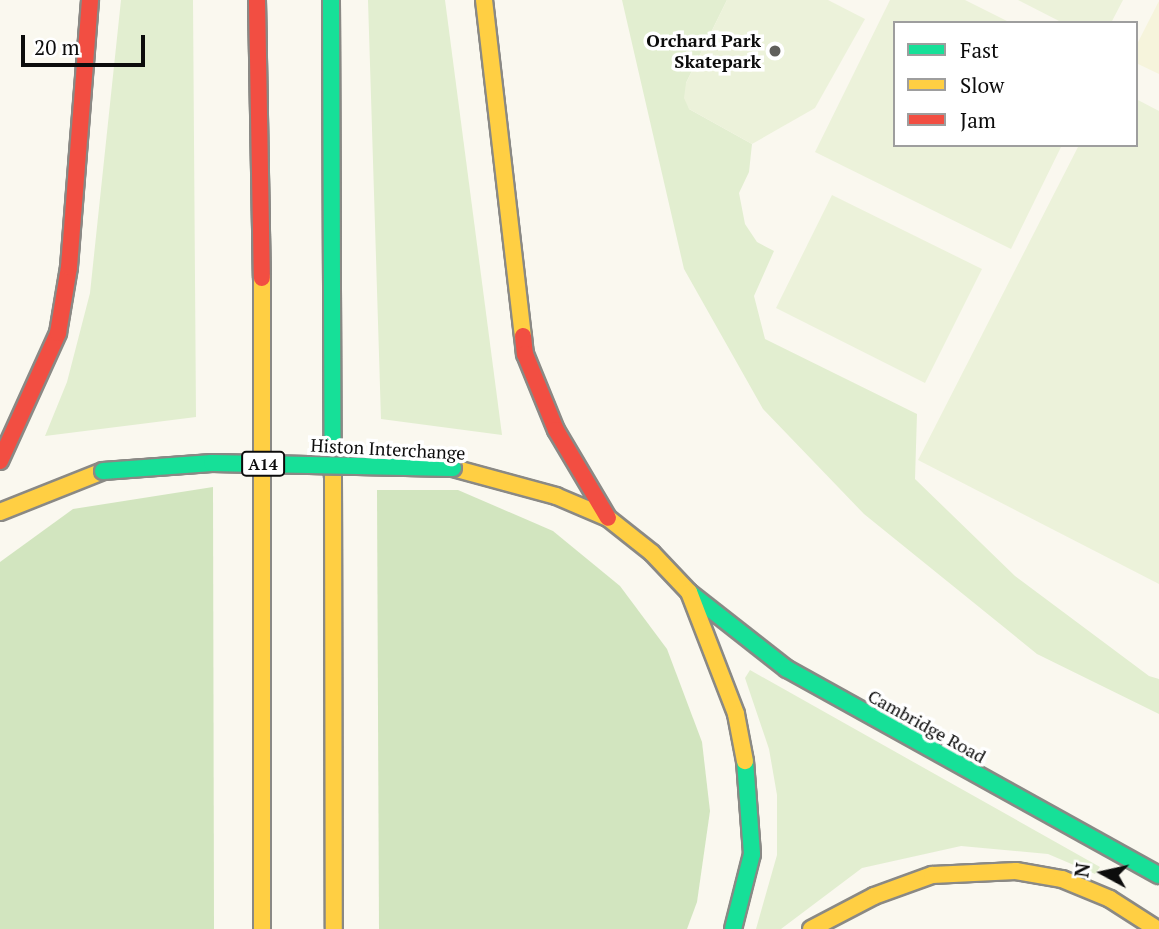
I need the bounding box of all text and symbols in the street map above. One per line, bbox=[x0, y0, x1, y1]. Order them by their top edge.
scale bar bbox=[24, 21, 149, 65]
legend bbox=[893, 21, 1138, 147]
place label: Orchard Park Skatepark bbox=[646, 30, 761, 72]
text: 20 m bbox=[34, 33, 80, 61]
text: Fast bbox=[960, 36, 999, 64]
marker: Orchard Park Skatepark bbox=[767, 43, 783, 59]
text: Slow bbox=[960, 71, 1004, 99]
text: Jam bbox=[960, 106, 996, 134]
street label: Histon Interchange bbox=[310, 434, 466, 464]
road number: A14 bbox=[240, 452, 286, 477]
street label: Cambridge Road bbox=[864, 685, 990, 767]
north arrow bbox=[1068, 838, 1138, 908]
text: N bbox=[1068, 861, 1095, 879]

